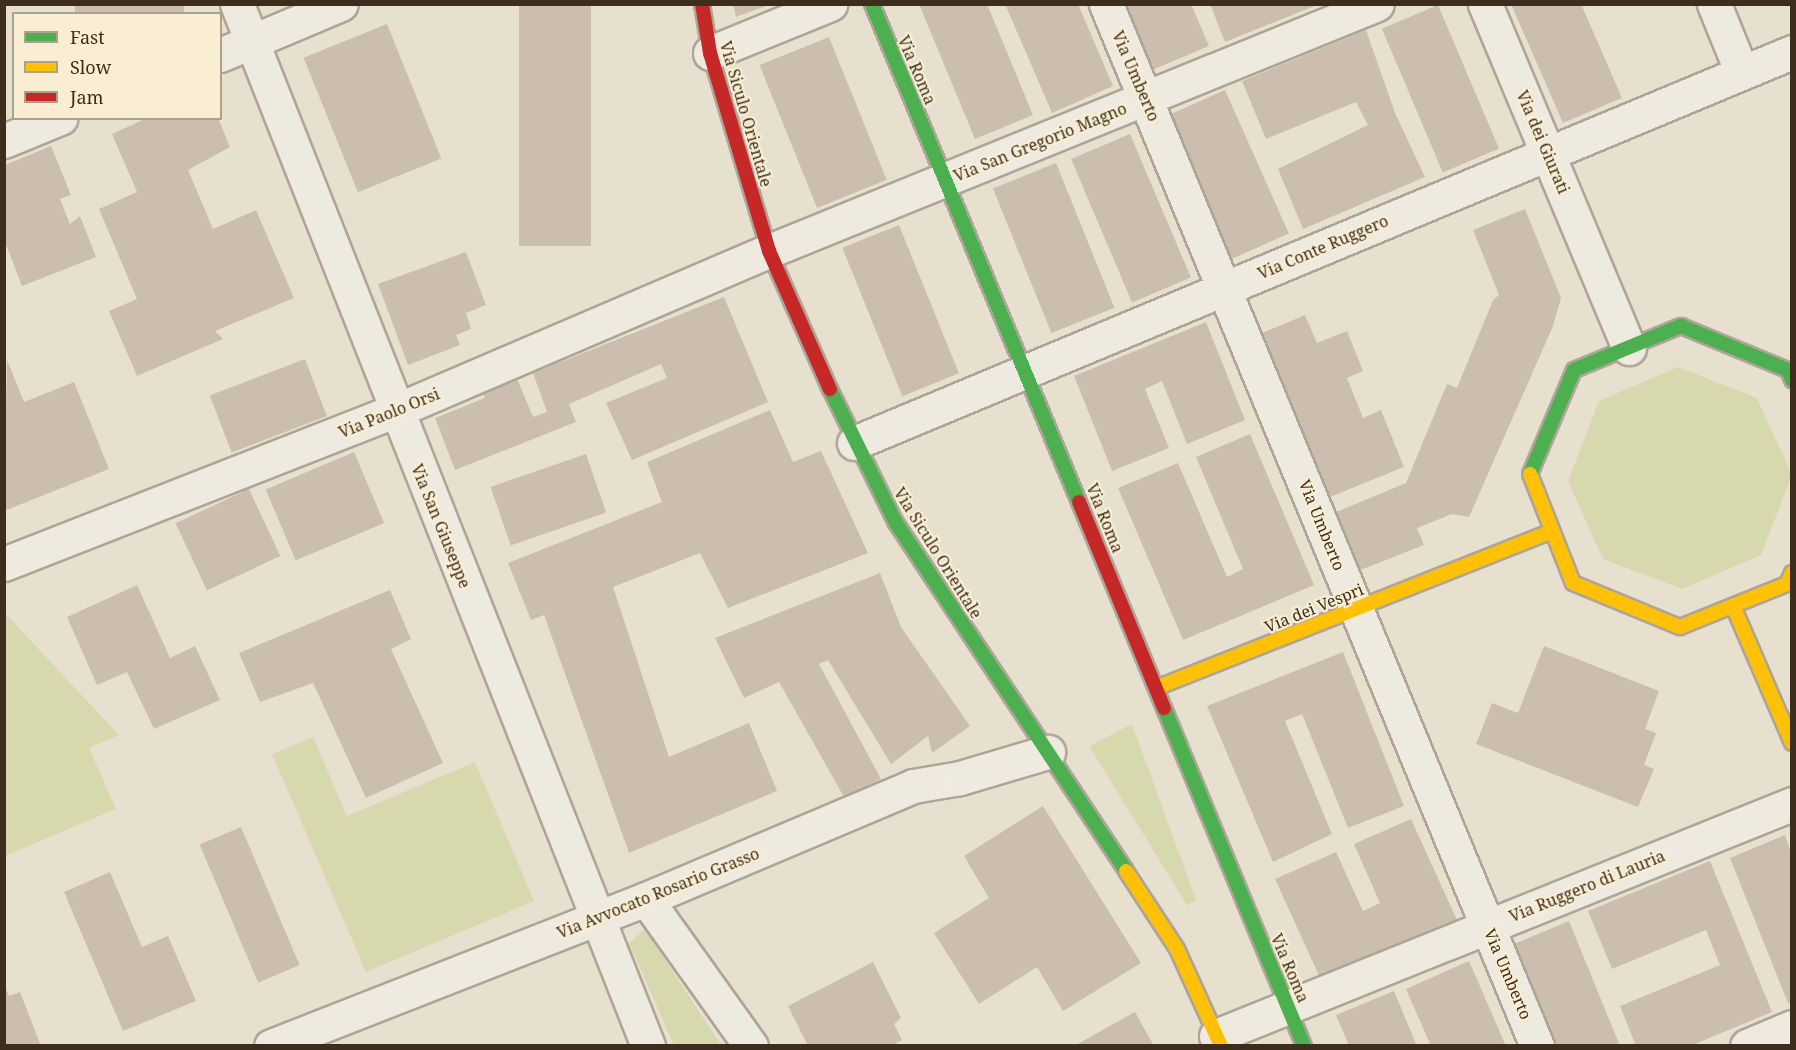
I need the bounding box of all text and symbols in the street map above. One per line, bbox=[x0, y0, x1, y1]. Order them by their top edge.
legend bbox=[12, 12, 222, 120]
text: Fast bbox=[70, 25, 105, 49]
street label: Via Umberto bbox=[1108, 28, 1164, 124]
street label: Via Roma bbox=[894, 33, 940, 107]
street label: Via Siculo Orientale bbox=[716, 39, 776, 189]
text: Slow bbox=[70, 55, 111, 79]
text: Jam bbox=[70, 85, 104, 109]
street label: Via dei Giurati bbox=[1513, 87, 1573, 197]
street label: Via San Gregorio Magno bbox=[951, 98, 1129, 186]
street label: Via Conte Ruggero bbox=[1255, 211, 1391, 283]
street label: Via Paolo Orsi bbox=[336, 384, 442, 442]
street label: Via San Giuseppe bbox=[407, 461, 475, 591]
street label: Via Umberto bbox=[1295, 477, 1349, 573]
street label: Via Roma bbox=[1082, 481, 1128, 555]
street label: Via Siculo Orientale bbox=[890, 484, 986, 622]
street label: Via dei Vespri bbox=[1262, 579, 1366, 637]
street label: Via Avvocato Rosario Grasso bbox=[554, 844, 762, 942]
street label: Via Ruggero di Lauria bbox=[1506, 846, 1668, 926]
street label: Via Umberto bbox=[1480, 926, 1536, 1022]
street label: Via Roma bbox=[1267, 931, 1313, 1005]

